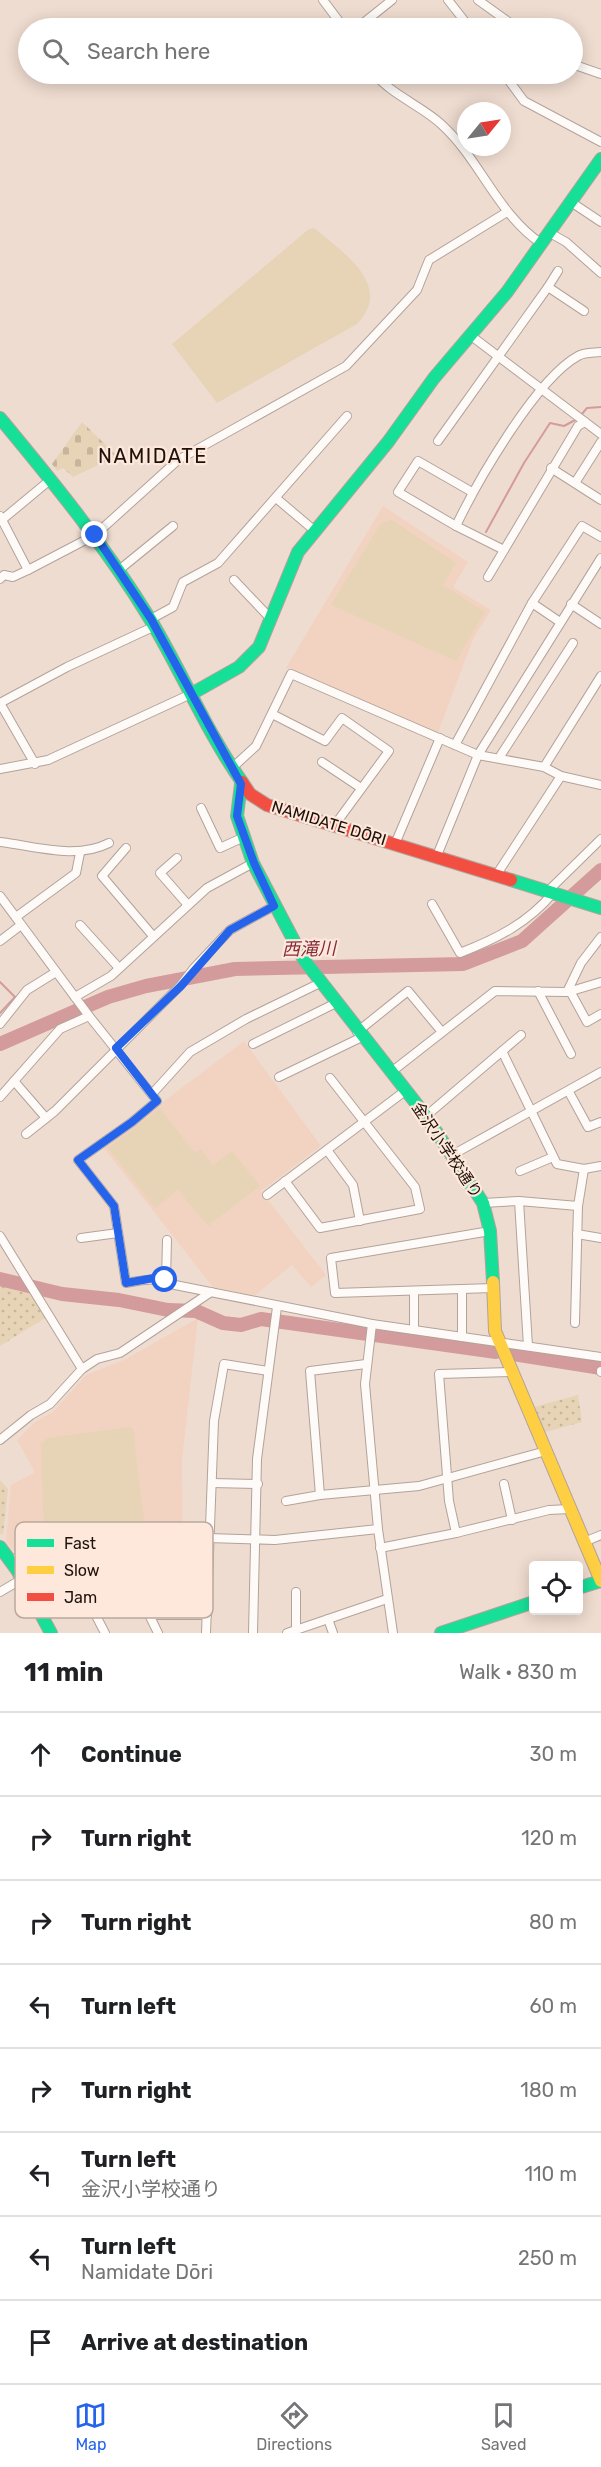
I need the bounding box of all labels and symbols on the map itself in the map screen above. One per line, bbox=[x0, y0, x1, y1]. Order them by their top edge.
north arrow bbox=[457, 102, 511, 156]
district label: NAMIDATE bbox=[98, 444, 208, 468]
route end bbox=[81, 521, 107, 547]
street label: NAMIDATE DŌRI bbox=[269, 797, 389, 849]
water label: 西滝川 bbox=[282, 937, 338, 960]
street label: 金沢小学校通り bbox=[408, 1098, 486, 1202]
route start bbox=[151, 1266, 177, 1292]
legend bbox=[15, 1522, 213, 1618]
text: Fast bbox=[64, 1534, 96, 1553]
text: Slow bbox=[64, 1561, 100, 1580]
text: Jam bbox=[64, 1588, 97, 1607]

